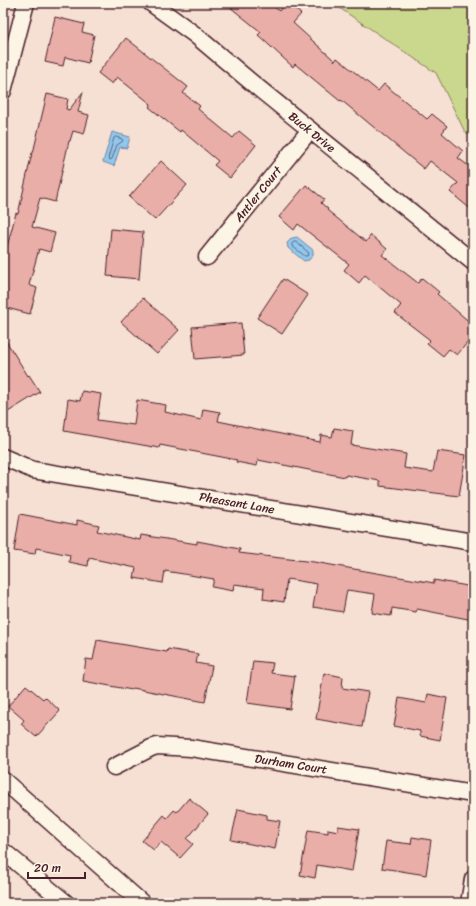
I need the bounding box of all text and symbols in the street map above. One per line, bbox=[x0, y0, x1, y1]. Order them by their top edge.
street label: Buck Drive bbox=[283, 106, 341, 158]
street label: Antler Court bbox=[228, 160, 288, 228]
street label: Pheasant Lane bbox=[197, 486, 277, 520]
street label: Durham Court bbox=[253, 747, 329, 781]
scale bar bbox=[28, 854, 85, 880]
text: 20 m bbox=[34, 857, 61, 879]

